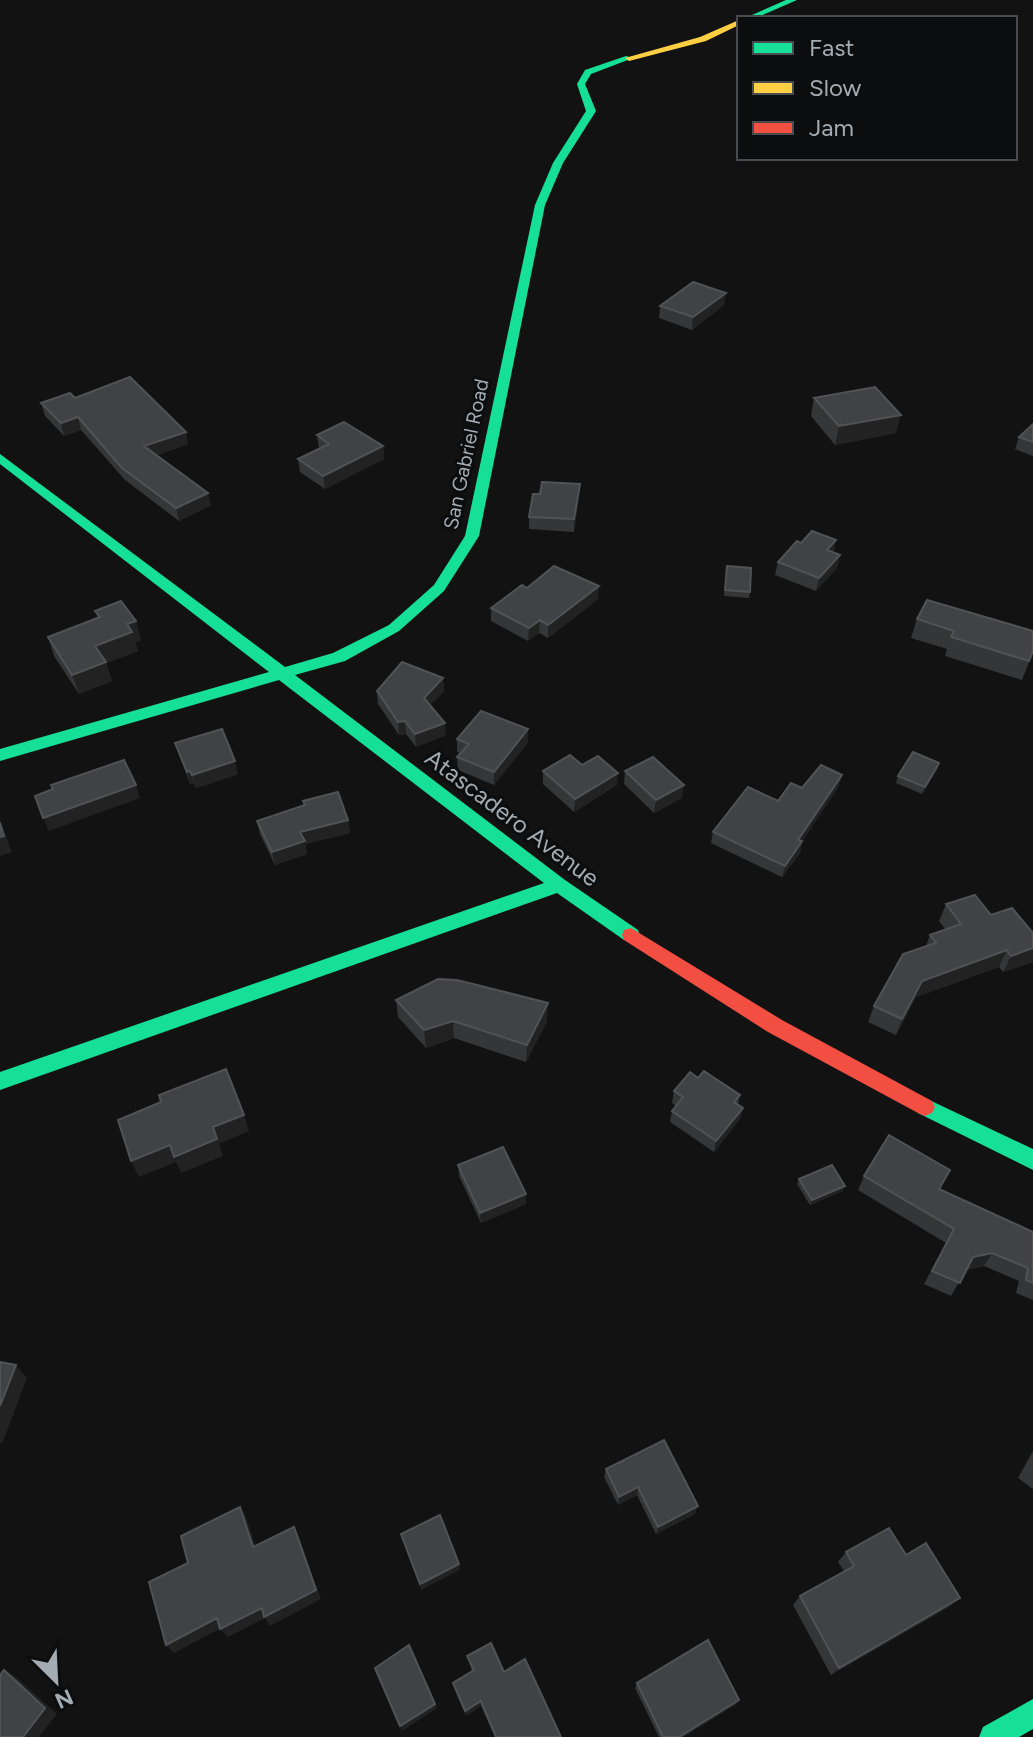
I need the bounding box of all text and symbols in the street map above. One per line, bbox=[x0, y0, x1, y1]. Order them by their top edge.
legend bbox=[737, 16, 1017, 160]
text: Fast bbox=[809, 33, 854, 62]
text: Slow bbox=[809, 73, 862, 102]
text: Jam bbox=[809, 113, 854, 142]
street label: San Gabriel Road bbox=[438, 376, 494, 532]
street label: Atascadero Avenue bbox=[420, 743, 605, 892]
north arrow bbox=[16, 1641, 96, 1721]
text: N bbox=[51, 1683, 77, 1715]

